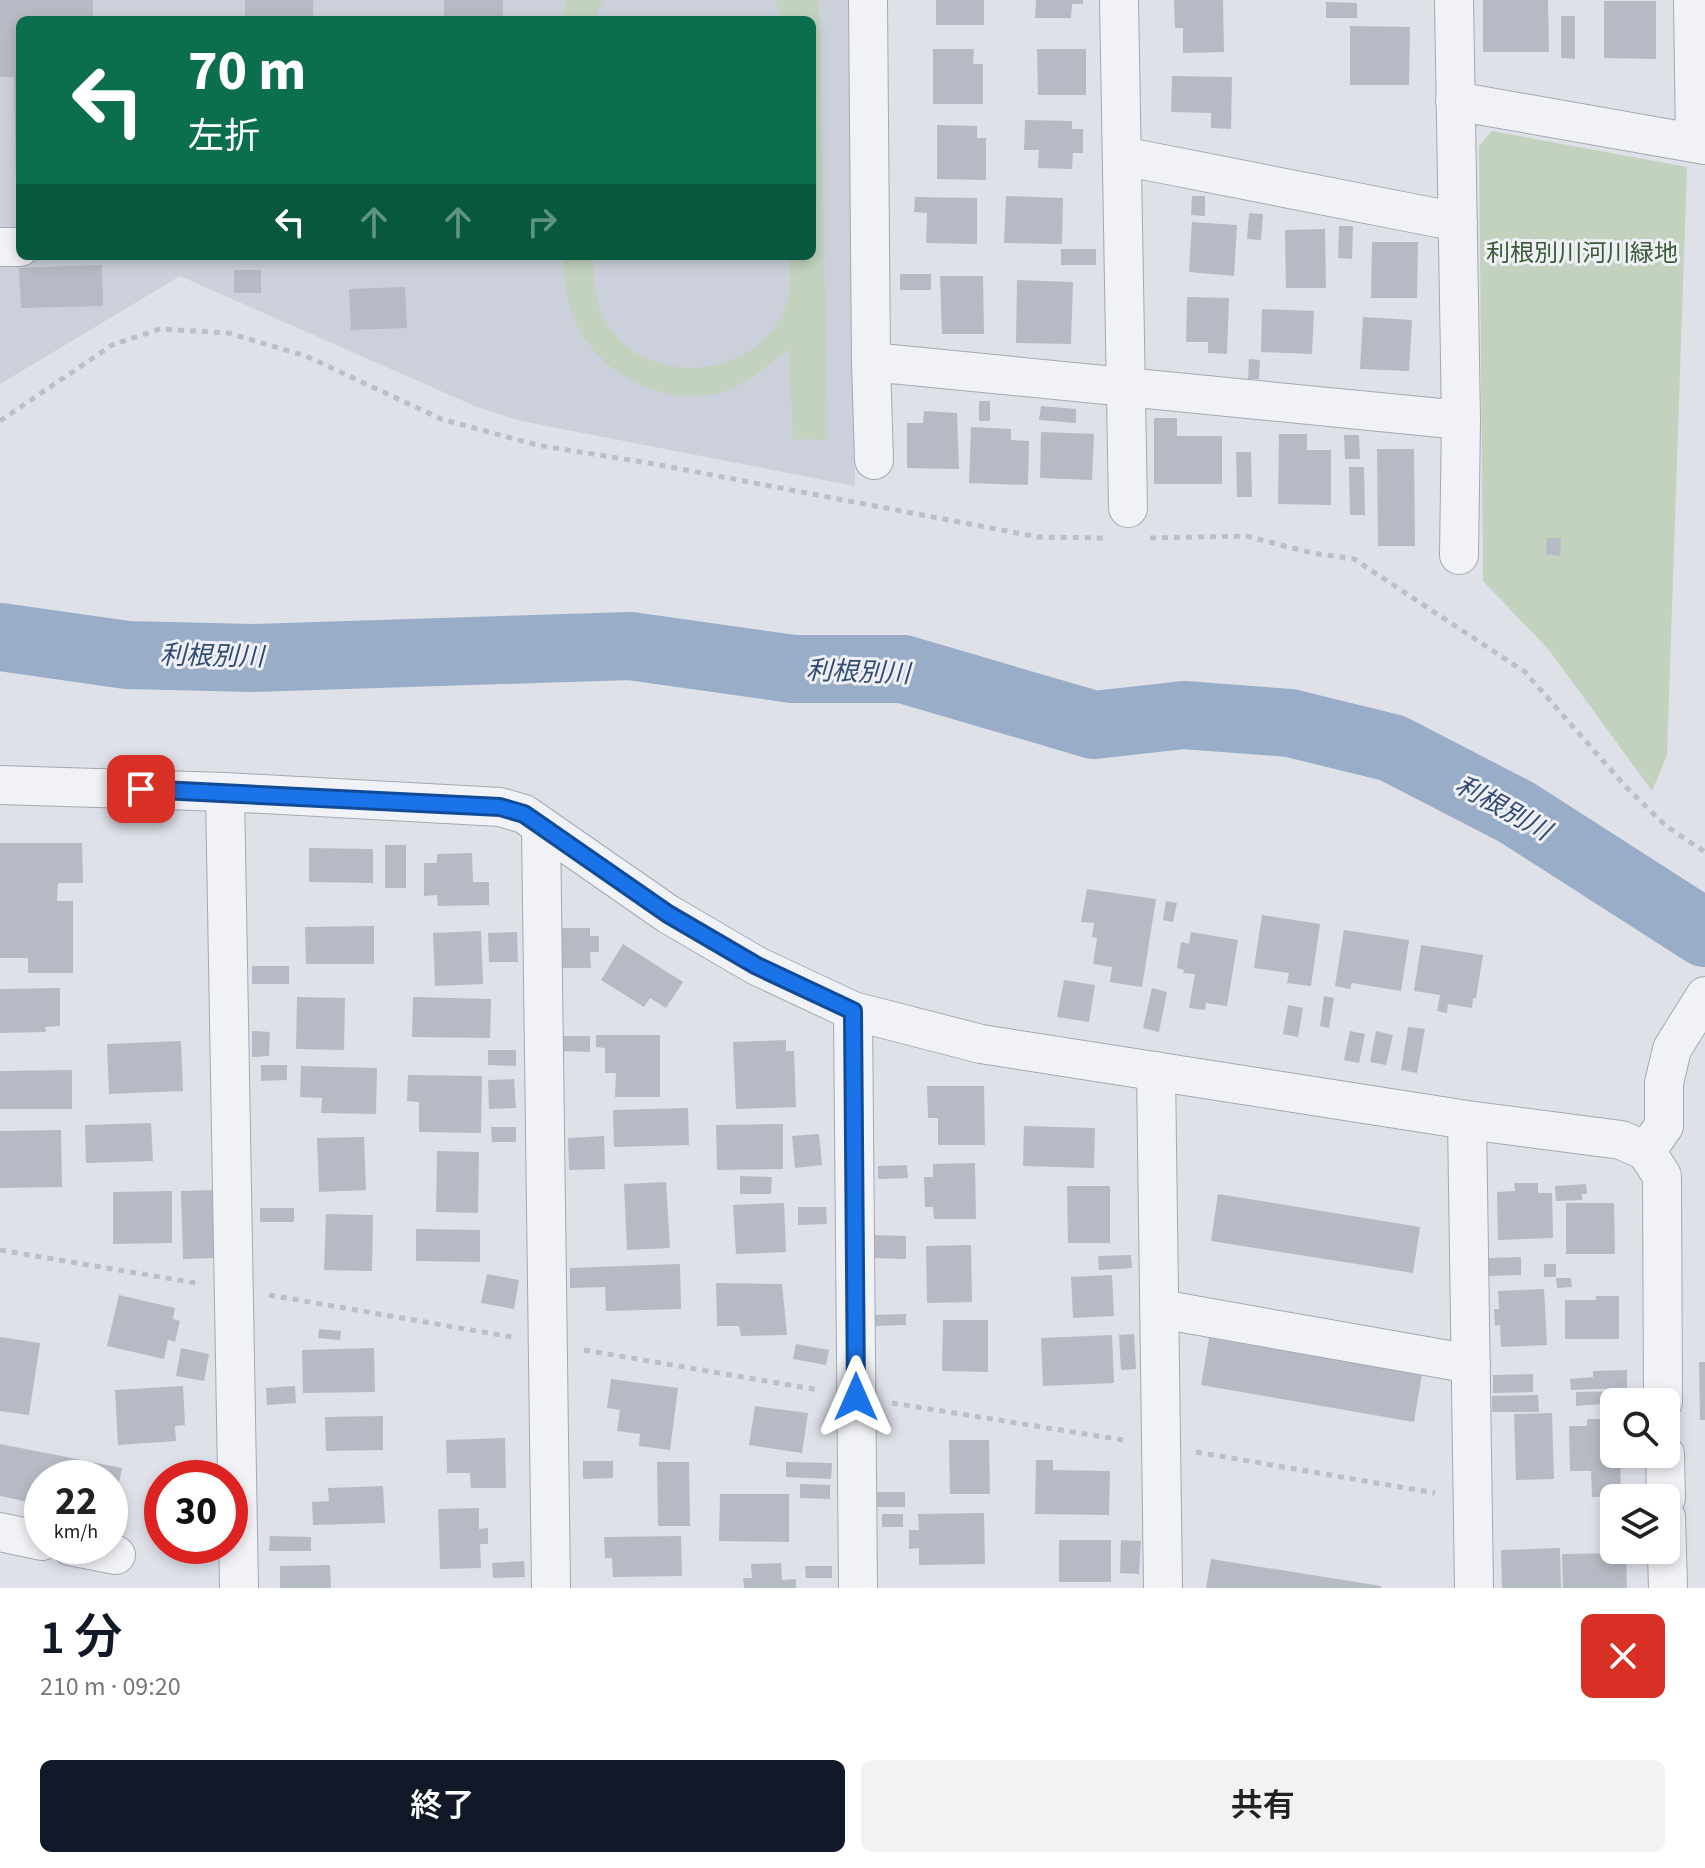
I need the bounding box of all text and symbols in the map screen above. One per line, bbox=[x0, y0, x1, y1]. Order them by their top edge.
text: 70 m bbox=[188, 32, 306, 111]
icon: left bbox=[56, 48, 160, 152]
text: 左折 bbox=[188, 111, 260, 162]
icon: left bbox=[268, 200, 312, 244]
icon: ahead bbox=[352, 200, 396, 244]
icon: ahead bbox=[436, 200, 480, 244]
icon: right bbox=[520, 200, 564, 244]
park label: 利根別川河川緑地 bbox=[1486, 236, 1678, 271]
water label: 利根別川 bbox=[160, 637, 267, 675]
water label: 利根別川 bbox=[805, 652, 914, 692]
pin bbox=[107, 755, 175, 823]
icon: arrive bbox=[119, 767, 163, 811]
water label: 利根別川 bbox=[1449, 767, 1560, 851]
position arrow bbox=[814, 1355, 898, 1439]
map controls bbox=[1600, 1388, 1680, 1564]
button: search bbox=[1600, 1388, 1680, 1468]
speed limit sign: 30 bbox=[144, 1460, 248, 1564]
text: 22 bbox=[55, 1473, 97, 1530]
button: layers bbox=[1600, 1484, 1680, 1564]
text: km/h bbox=[54, 1518, 98, 1546]
text: 1 分 bbox=[40, 1604, 122, 1672]
button: close bbox=[1581, 1614, 1665, 1698]
text: 210 m · 09:20 bbox=[40, 1668, 181, 1705]
button: 終了 bbox=[40, 1760, 845, 1852]
button: 共有 bbox=[861, 1760, 1665, 1852]

